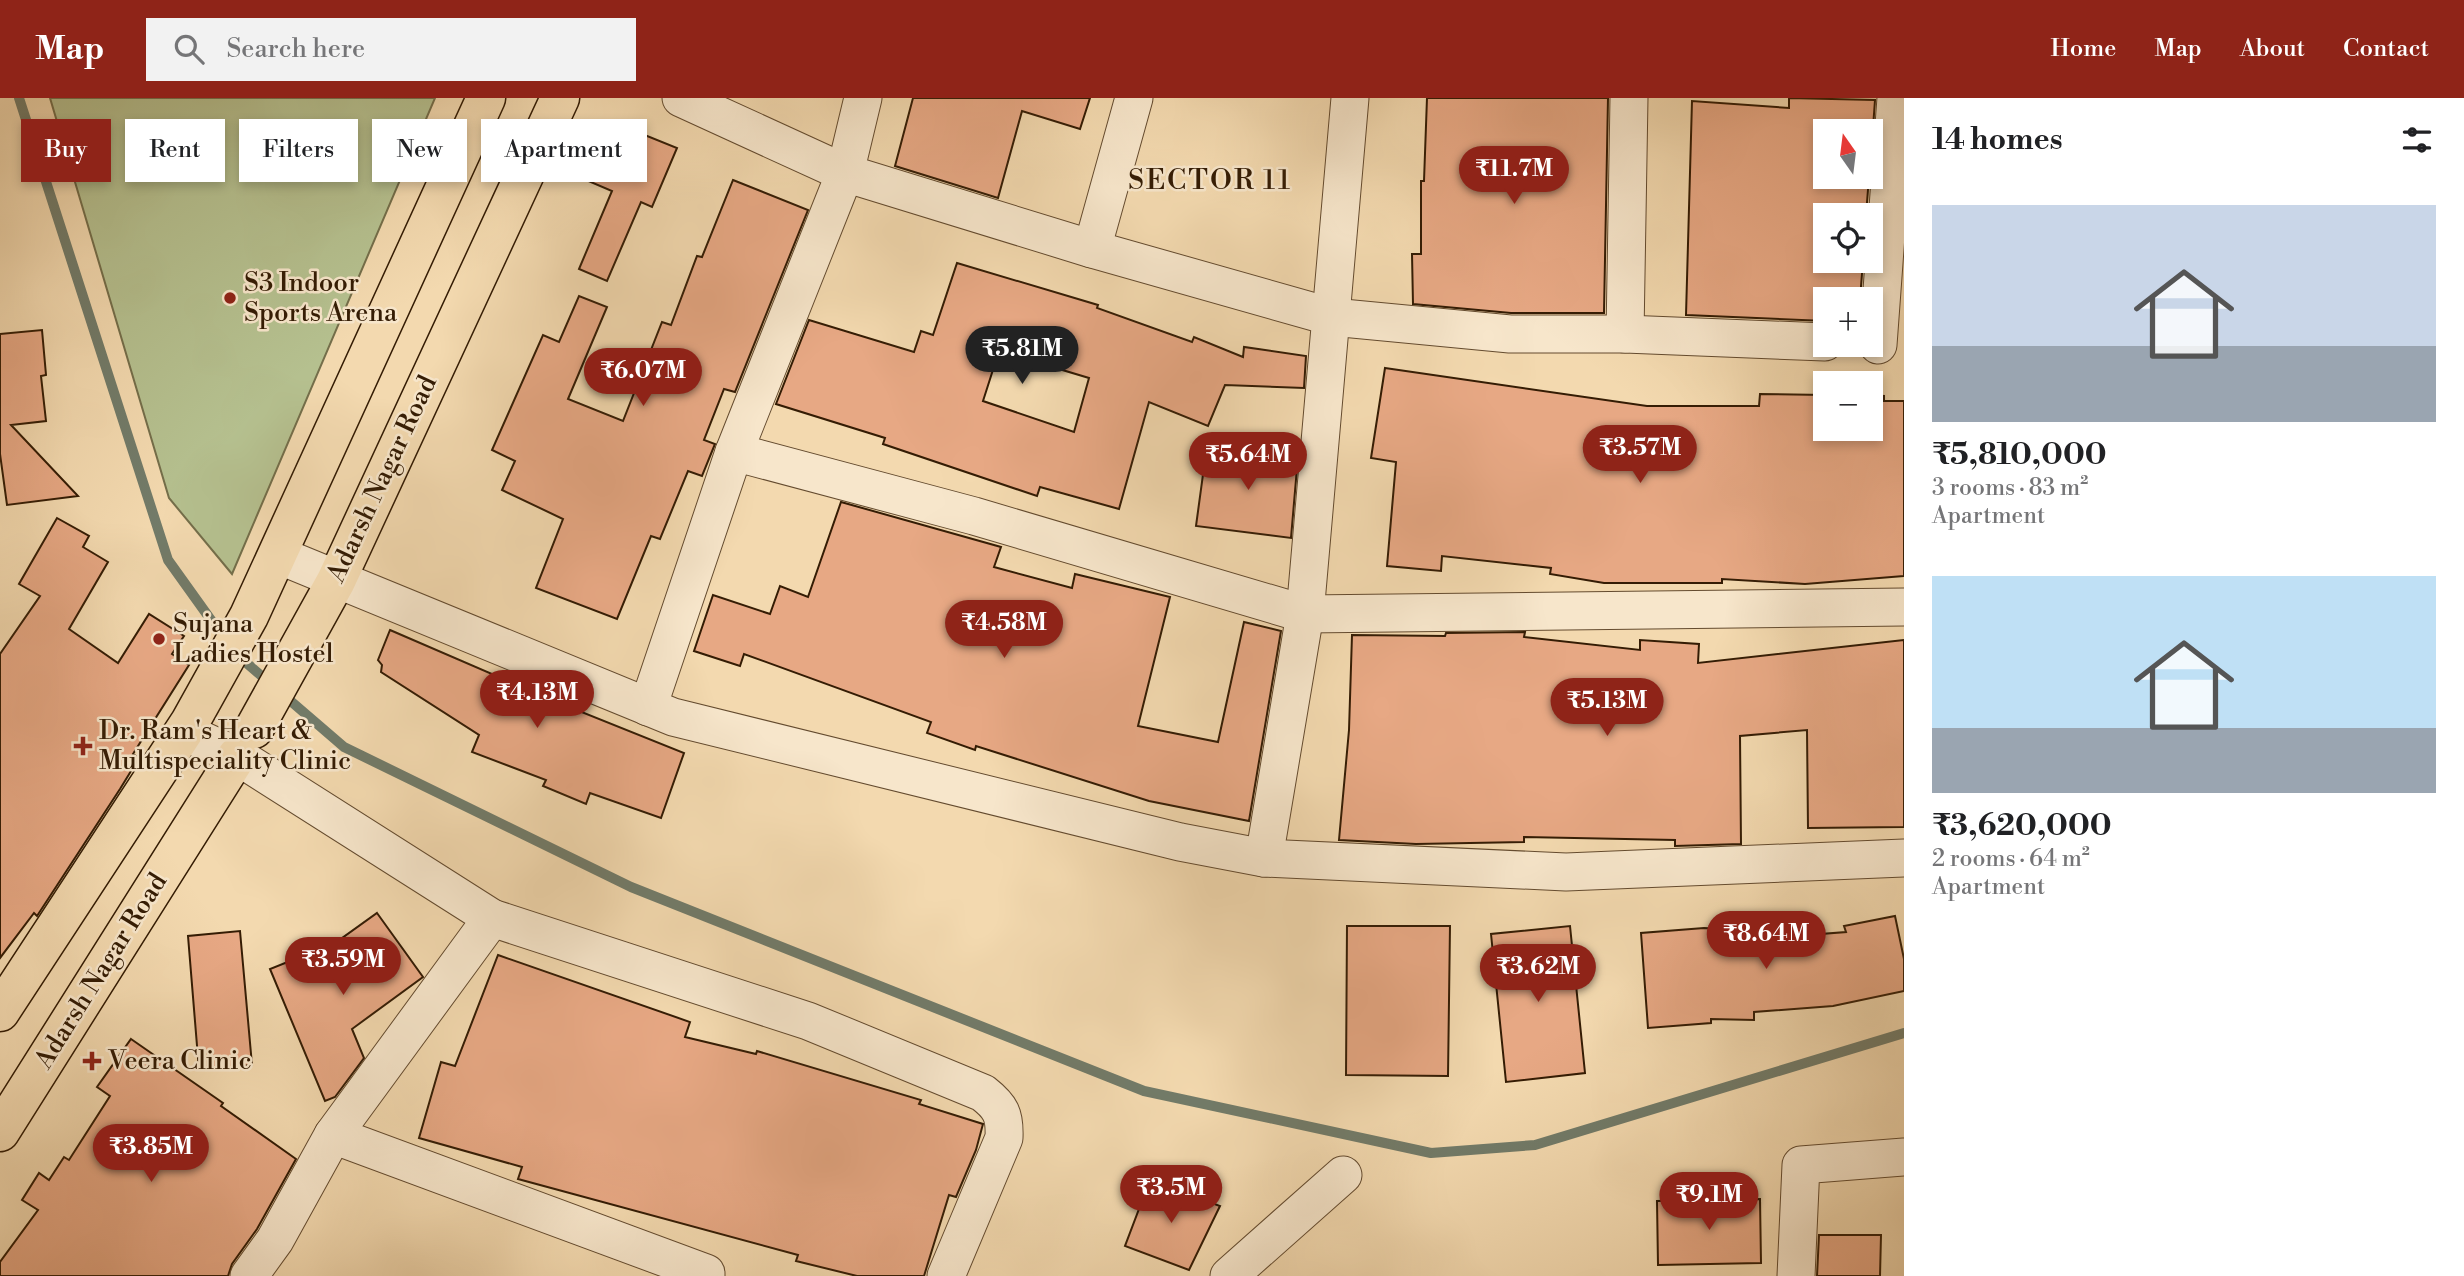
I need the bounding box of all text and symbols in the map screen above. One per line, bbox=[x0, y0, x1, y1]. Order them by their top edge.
search box bbox=[146, 18, 636, 81]
text: Map bbox=[35, 29, 104, 70]
icon: search bbox=[170, 30, 208, 68]
text: Search here bbox=[226, 33, 365, 65]
text: Home bbox=[2051, 34, 2116, 64]
text: Map bbox=[2154, 34, 2202, 64]
text: About bbox=[2240, 34, 2305, 64]
text: Contact bbox=[2343, 34, 2429, 64]
chip: Buy bbox=[21, 119, 111, 182]
chip: Rent bbox=[125, 119, 225, 182]
chip: Filters bbox=[239, 119, 358, 182]
chip: New bbox=[372, 119, 467, 182]
chip: Apartment bbox=[481, 119, 647, 182]
north arrow bbox=[1813, 119, 1883, 189]
map controls bbox=[1813, 119, 1883, 441]
text: 14 homes bbox=[1932, 121, 2063, 159]
icon: filters bbox=[2398, 121, 2436, 159]
pin: ₹11.7M bbox=[1457, 146, 1571, 206]
text: ₹11.7M bbox=[1475, 155, 1553, 183]
district label: SECTOR 11 bbox=[1128, 163, 1292, 198]
button: locate bbox=[1813, 203, 1883, 273]
icon: home bbox=[2121, 251, 2247, 377]
place label: S3 Indoor Sports Arena bbox=[244, 267, 398, 329]
button: + bbox=[1813, 287, 1883, 357]
marker: S3 Indoor Sports Arena bbox=[222, 290, 238, 306]
pin: ₹5.81M bbox=[965, 327, 1079, 386]
text: ₹5.81M bbox=[981, 335, 1063, 363]
pin: ₹6.07M bbox=[586, 348, 700, 408]
text: ₹6.07M bbox=[600, 357, 686, 385]
street label: Adarsh Nagar Road bbox=[320, 370, 444, 588]
button: − bbox=[1813, 371, 1883, 441]
pin: ₹3.57M bbox=[1583, 426, 1697, 485]
pin: ₹5.64M bbox=[1191, 432, 1305, 492]
text: ₹3.57M bbox=[1599, 434, 1681, 462]
text: ₹5,810,000 bbox=[1932, 436, 2107, 474]
text: ₹5.64M bbox=[1205, 441, 1291, 469]
text: 3 rooms · 83 m² bbox=[1932, 474, 2088, 502]
text: Apartment bbox=[1932, 502, 2045, 530]
pin: ₹4.58M bbox=[947, 601, 1061, 660]
place label: Sujana Ladies Hostel bbox=[173, 608, 334, 670]
text: ₹4.58M bbox=[961, 609, 1047, 637]
icon: home bbox=[2121, 622, 2247, 748]
marker: Sujana Ladies Hostel bbox=[151, 631, 167, 647]
pin: ₹4.13M bbox=[480, 670, 594, 730]
pin: ₹5.13M bbox=[1550, 678, 1664, 738]
text: ₹4.13M bbox=[496, 679, 578, 707]
text: ₹5.13M bbox=[1567, 687, 1647, 715]
place label: Dr. Ram's Heart & Multispeciality Clinic bbox=[99, 715, 351, 777]
marker: Dr. Ram's Heart & Multispeciality Clinic bbox=[73, 736, 93, 756]
text: ₹3,620,000 bbox=[1932, 807, 2112, 845]
text: 2 rooms · 64 m² bbox=[1932, 845, 2090, 873]
street label: Adarsh Nagar Road bbox=[27, 867, 174, 1075]
text: Apartment bbox=[1932, 873, 2045, 901]
pin: ₹8.64M bbox=[1709, 912, 1823, 971]
text: ₹8.64M bbox=[1723, 920, 1809, 948]
pin: ₹3.59M bbox=[286, 937, 400, 997]
pin: ₹3.62M bbox=[1481, 944, 1595, 1004]
text: ₹3.59M bbox=[301, 946, 385, 974]
text: ₹3.62M bbox=[1496, 953, 1580, 981]
place label: Veera Clinic bbox=[107, 1045, 252, 1077]
marker: Veera Clinic bbox=[82, 1051, 102, 1071]
pin: ₹3.85M bbox=[94, 1124, 208, 1184]
text: ₹3.85M bbox=[109, 1133, 193, 1161]
pin: ₹3.5M bbox=[1122, 1166, 1220, 1225]
pin: ₹9.1M bbox=[1660, 1172, 1758, 1232]
text: ₹3.5M bbox=[1136, 1174, 1206, 1202]
text: ₹9.1M bbox=[1675, 1181, 1743, 1209]

